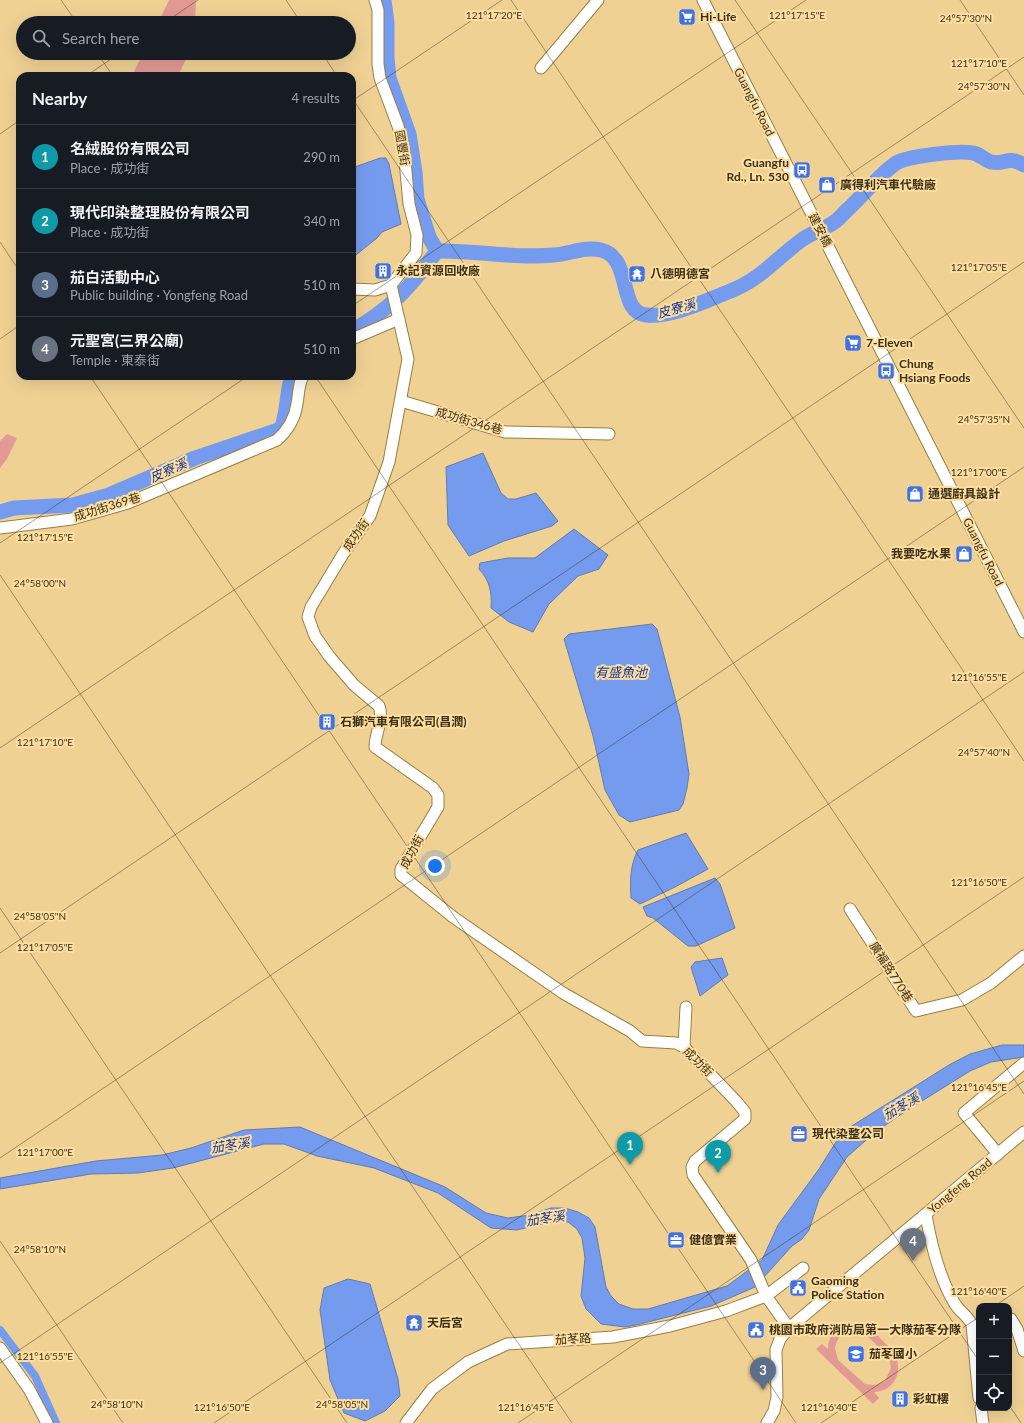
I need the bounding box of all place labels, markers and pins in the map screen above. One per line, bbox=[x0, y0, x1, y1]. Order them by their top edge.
supermarket icon: Hi-Life bbox=[677, 7, 697, 27]
place label: Hi-Life bbox=[700, 9, 737, 24]
place label: Guangfu Rd., Ln. 530 bbox=[727, 155, 789, 184]
bus stop icon: Guangfu Rd., Ln. 530 bbox=[792, 160, 812, 180]
shop icon: 廣得利汽車代驗廠 bbox=[817, 175, 837, 195]
place label: 廣得利汽車代驗廠 bbox=[840, 177, 936, 192]
building icon: 永記資源回收廠 bbox=[373, 261, 393, 281]
place label: 永記資源回收廠 bbox=[396, 263, 480, 278]
temple icon: 八德明德宮 bbox=[627, 264, 647, 284]
place label: 八德明德宮 bbox=[650, 266, 710, 281]
supermarket icon: 7-Eleven bbox=[843, 333, 863, 353]
place label: 7-Eleven bbox=[866, 335, 913, 350]
place label: Chung Hsiang Foods bbox=[899, 356, 971, 385]
bus stop icon: Chung Hsiang Foods bbox=[876, 361, 896, 381]
shop icon: 通選廚具設計 bbox=[905, 484, 925, 504]
place label: 通選廚具設計 bbox=[928, 486, 1000, 501]
shop icon: 我要吃水果 bbox=[954, 544, 974, 564]
place label: 我要吃水果 bbox=[891, 546, 951, 561]
building icon: 石獅汽車有限公司(昌潤) bbox=[317, 712, 337, 732]
place label: 石獅汽車有限公司(昌潤) bbox=[340, 714, 467, 729]
office icon: 現代染整公司 bbox=[789, 1124, 809, 1144]
place label: 現代染整公司 bbox=[812, 1126, 884, 1141]
pin: 1 bbox=[617, 1132, 643, 1165]
pin: 2 bbox=[705, 1140, 731, 1173]
pin: 4 bbox=[900, 1228, 926, 1261]
office icon: 健億實業 bbox=[666, 1230, 686, 1250]
place label: 健億實業 bbox=[689, 1232, 737, 1247]
place label: Gaoming Police Station bbox=[811, 1273, 884, 1302]
public building icon: Gaoming Police Station bbox=[788, 1278, 808, 1298]
temple icon: 天后宮 bbox=[404, 1313, 424, 1333]
place label: 天后宮 bbox=[427, 1315, 463, 1330]
public building icon: 桃園市政府消防局第一大隊茄苳分隊 bbox=[746, 1320, 766, 1340]
place label: 桃園市政府消防局第一大隊茄苳分隊 bbox=[769, 1322, 961, 1337]
school or university icon: 茄苳國小 bbox=[846, 1344, 866, 1364]
place label: 茄苳國小 bbox=[869, 1346, 917, 1361]
pin: 3 bbox=[750, 1357, 776, 1390]
building icon: 彩虹樓 bbox=[890, 1389, 910, 1409]
place label: 彩虹樓 bbox=[913, 1391, 949, 1406]

